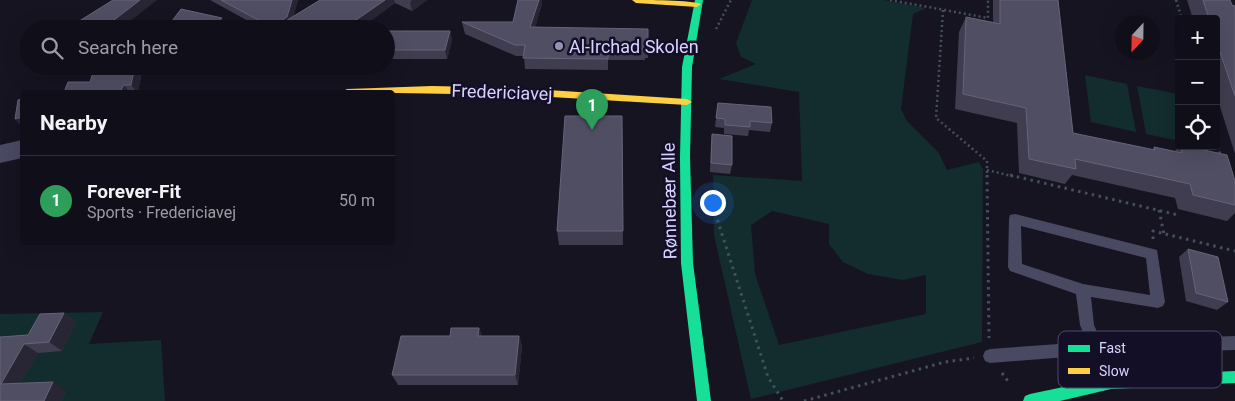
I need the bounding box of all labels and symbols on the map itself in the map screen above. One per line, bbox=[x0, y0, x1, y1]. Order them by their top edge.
north arrow bbox=[1115, 15, 1160, 60]
place label: Al-Irchad Skolen bbox=[569, 36, 699, 57]
marker: Al-Irchad Skolen bbox=[553, 40, 565, 52]
street label: Fredericiavej bbox=[451, 80, 553, 104]
pin: 1 bbox=[576, 89, 608, 130]
street label: Rønnebær Alle bbox=[657, 143, 681, 259]
your location bbox=[700, 190, 726, 216]
legend bbox=[1058, 331, 1222, 388]
text: Fast bbox=[1099, 340, 1126, 356]
text: Slow bbox=[1099, 363, 1130, 379]

